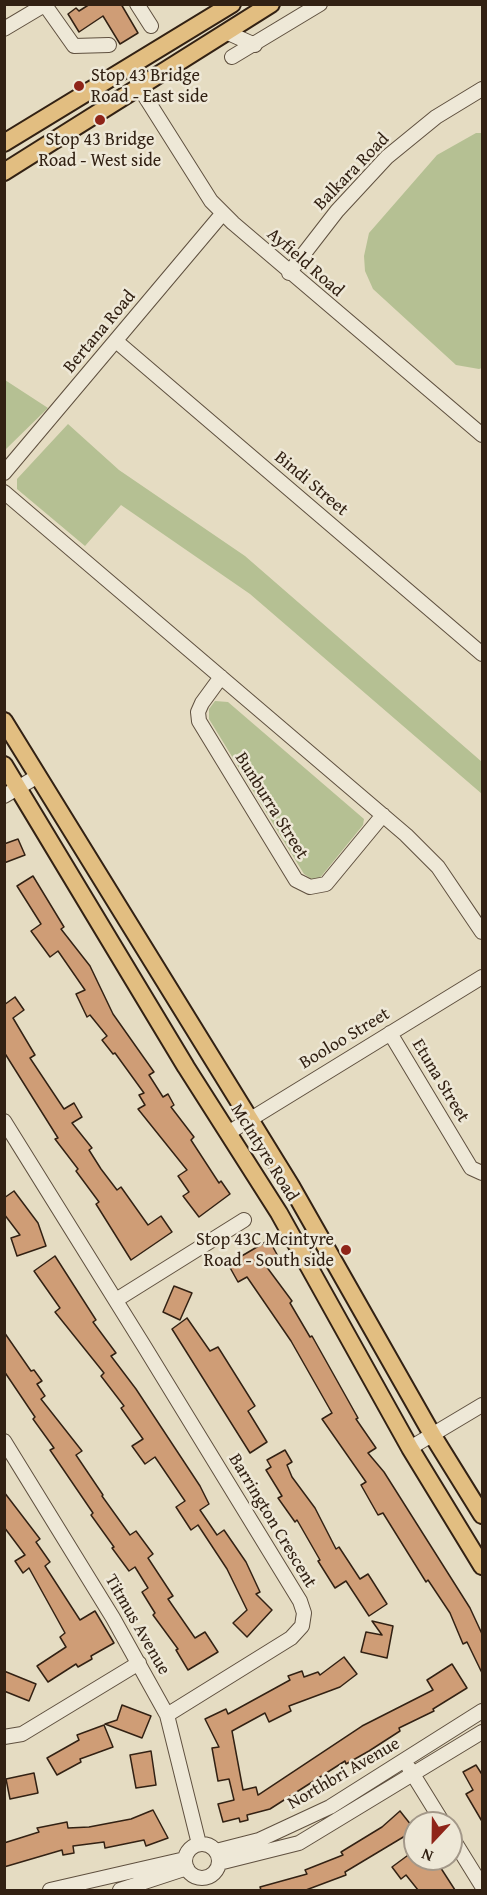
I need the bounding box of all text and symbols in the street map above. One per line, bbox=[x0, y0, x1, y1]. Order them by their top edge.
place label: Stop 43 Bridge Road - East side bbox=[91, 65, 208, 107]
marker: Stop 43 Bridge Road - East side bbox=[72, 79, 86, 93]
marker: Stop 43 Bridge Road - West side bbox=[93, 113, 107, 127]
place label: Stop 43 Bridge Road - West side bbox=[39, 129, 161, 172]
street label: Balkara Road bbox=[310, 129, 394, 215]
street label: Ayfield Road bbox=[262, 224, 348, 302]
street label: Bertana Road bbox=[59, 286, 141, 378]
street label: Bindi Street bbox=[270, 447, 352, 521]
street label: Bunburra Street bbox=[230, 749, 312, 863]
street label: Booloo Street bbox=[296, 1004, 394, 1074]
street label: Etuna Street bbox=[407, 1035, 473, 1127]
street label: McIntyre Road bbox=[225, 1100, 303, 1206]
place label: Stop 43C Mcintyre Road - South side bbox=[196, 1229, 334, 1272]
marker: Stop 43C Mcintyre Road - South side bbox=[339, 1243, 353, 1257]
street label: Barrington Crescent bbox=[223, 1450, 321, 1592]
street label: Titmus Avenue bbox=[100, 1571, 174, 1679]
street label: Northbri Avenue bbox=[284, 1733, 404, 1815]
north arrow bbox=[403, 1811, 463, 1871]
text: N bbox=[418, 1843, 436, 1869]

